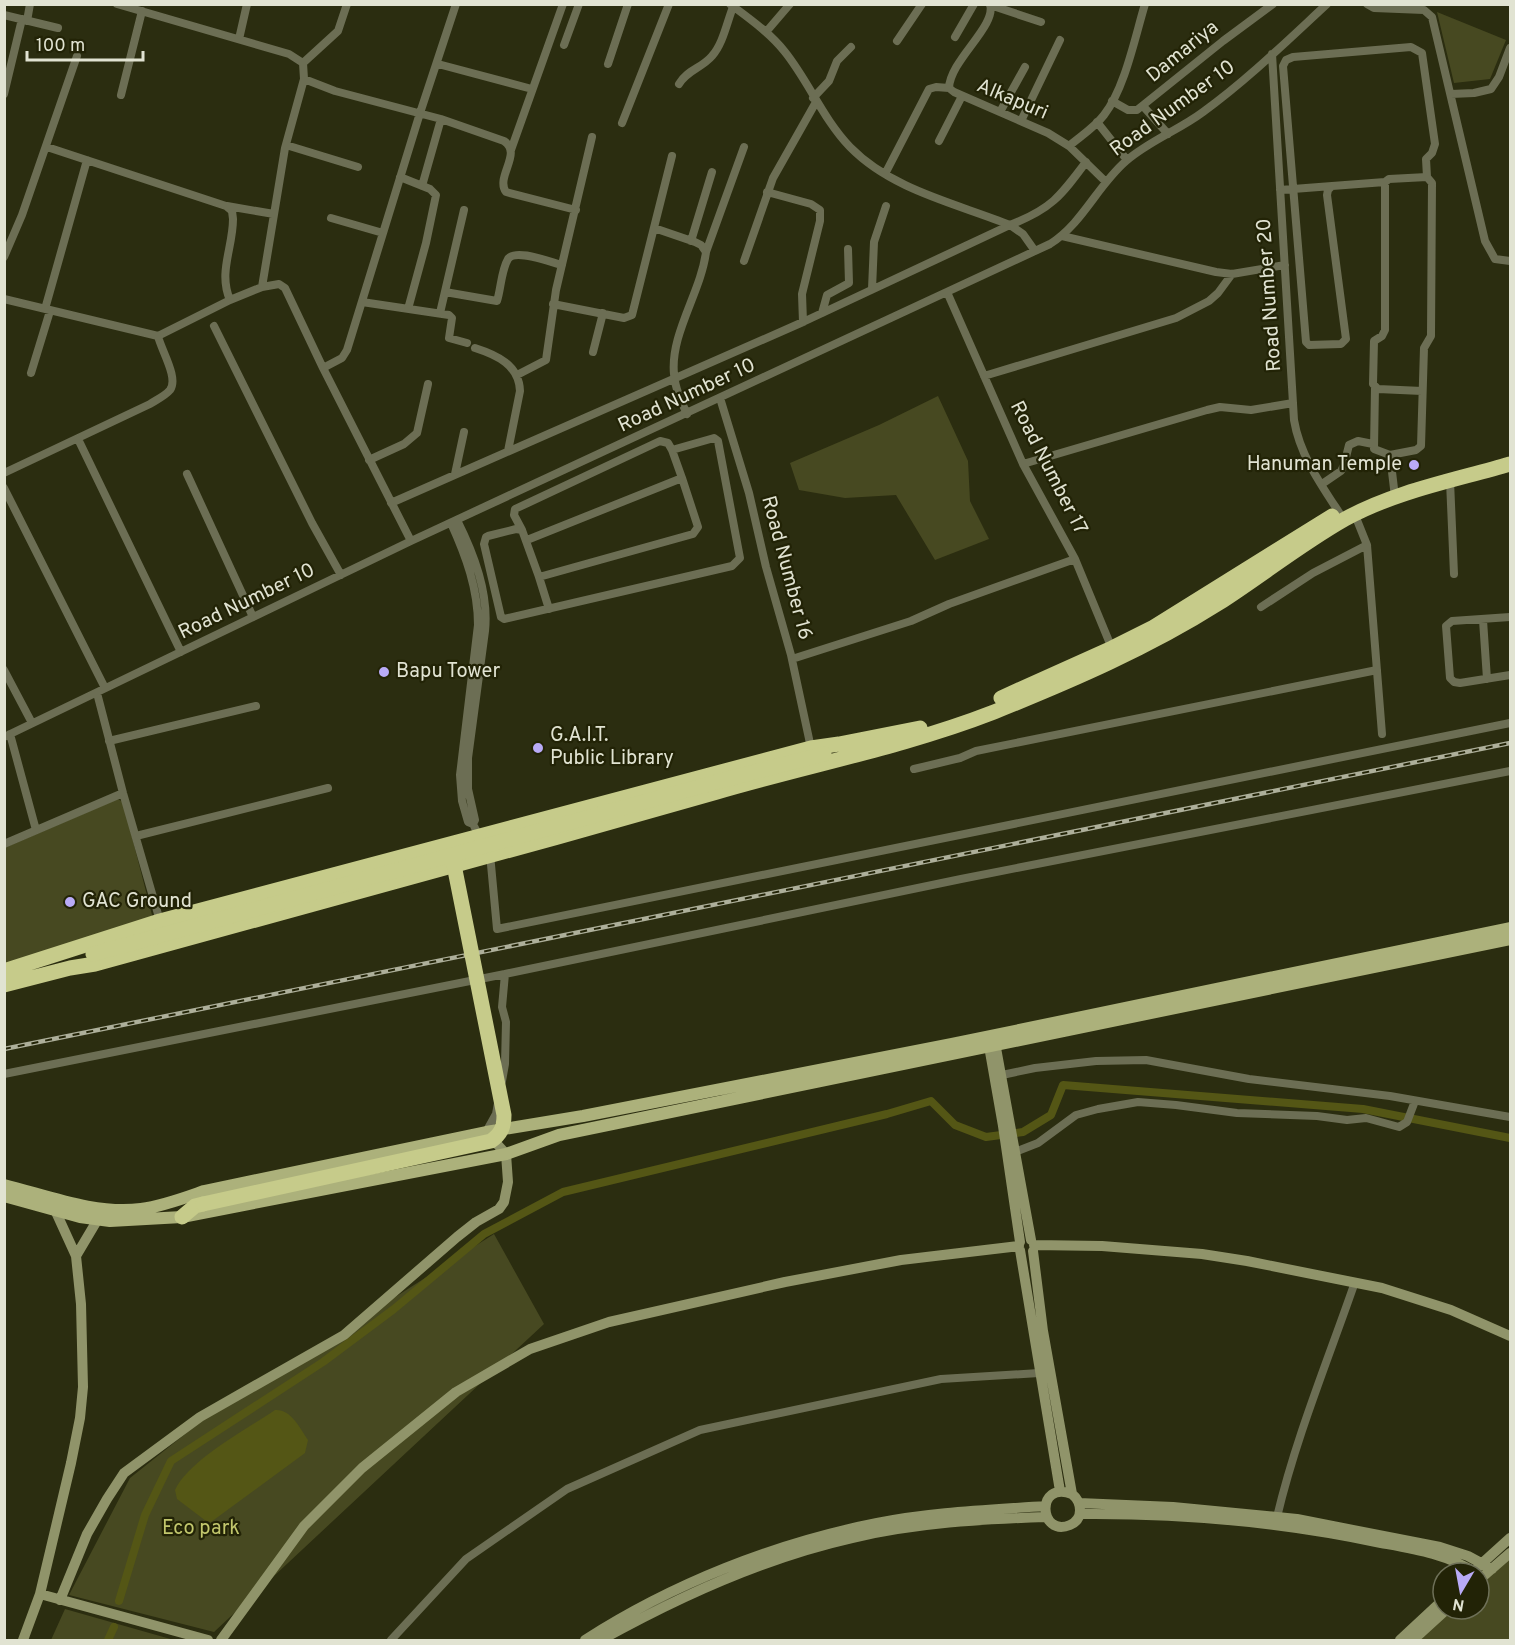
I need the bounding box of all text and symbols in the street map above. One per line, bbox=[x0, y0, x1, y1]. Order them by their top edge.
street label: Damariya bbox=[1142, 15, 1224, 89]
scale bar bbox=[27, 24, 142, 62]
text: 100 m bbox=[36, 35, 85, 58]
street label: Road Number 10 bbox=[1105, 55, 1241, 163]
street label: Alkapuri bbox=[972, 73, 1052, 127]
street label: Road Number 20 bbox=[1252, 217, 1288, 373]
street label: Road Number 10 bbox=[614, 353, 760, 439]
street label: Road Number 17 bbox=[1003, 397, 1093, 539]
place label: Hanuman Temple bbox=[1247, 452, 1402, 478]
marker: Hanuman Temple bbox=[1407, 458, 1421, 472]
street label: Road Number 16 bbox=[754, 493, 818, 643]
street label: Road Number 10 bbox=[174, 558, 320, 646]
place label: Bapu Tower bbox=[396, 659, 500, 685]
marker: Bapu Tower bbox=[377, 665, 391, 679]
place label: G.A.I.T. Public Library bbox=[550, 723, 674, 772]
marker: G.A.I.T. Public Library bbox=[531, 741, 545, 755]
place label: GAC Ground bbox=[82, 889, 192, 915]
marker: GAC Ground bbox=[63, 895, 77, 909]
park label: Eco park bbox=[162, 1516, 240, 1542]
north arrow bbox=[1431, 1561, 1491, 1621]
text: N bbox=[1451, 1593, 1466, 1615]

